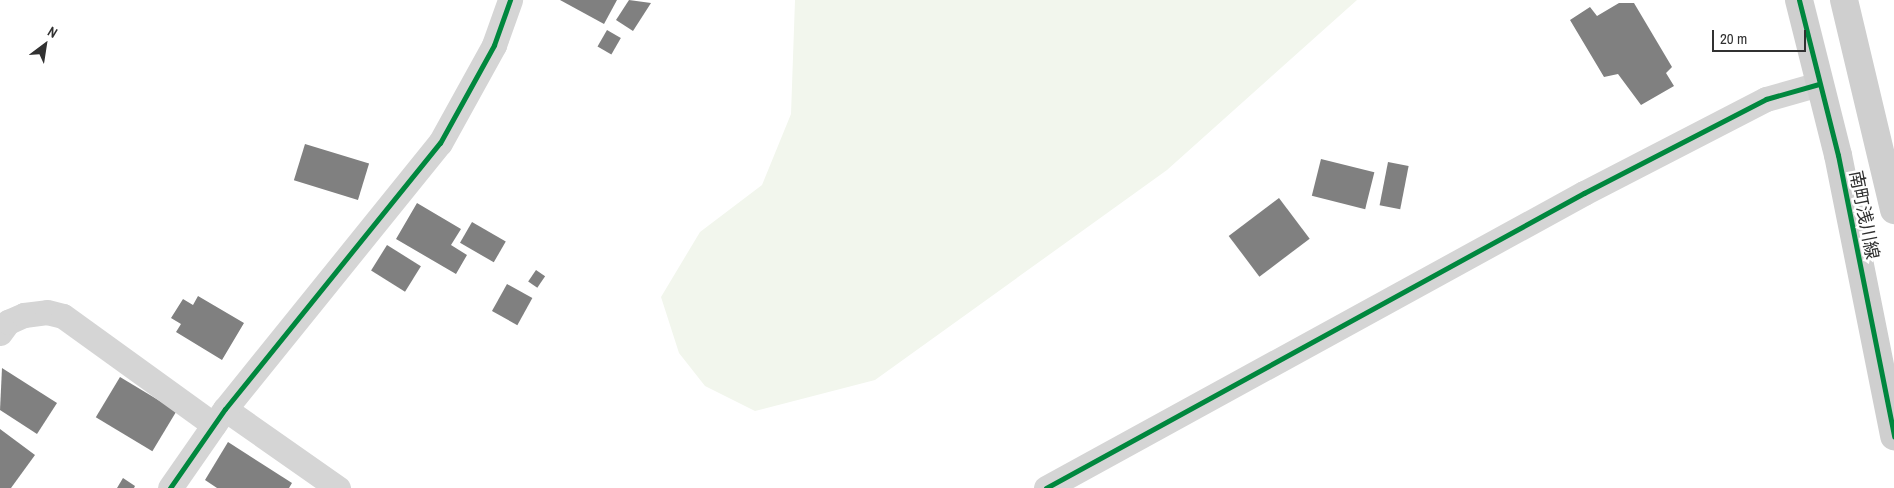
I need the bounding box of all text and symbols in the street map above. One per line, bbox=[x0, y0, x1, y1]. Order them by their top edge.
north arrow bbox=[20, 20, 70, 70]
scale bar bbox=[1714, 20, 1808, 52]
text: N bbox=[45, 22, 61, 42]
text: 20 m bbox=[1720, 28, 1747, 49]
street label: 南町浅川線 bbox=[1845, 169, 1883, 261]

